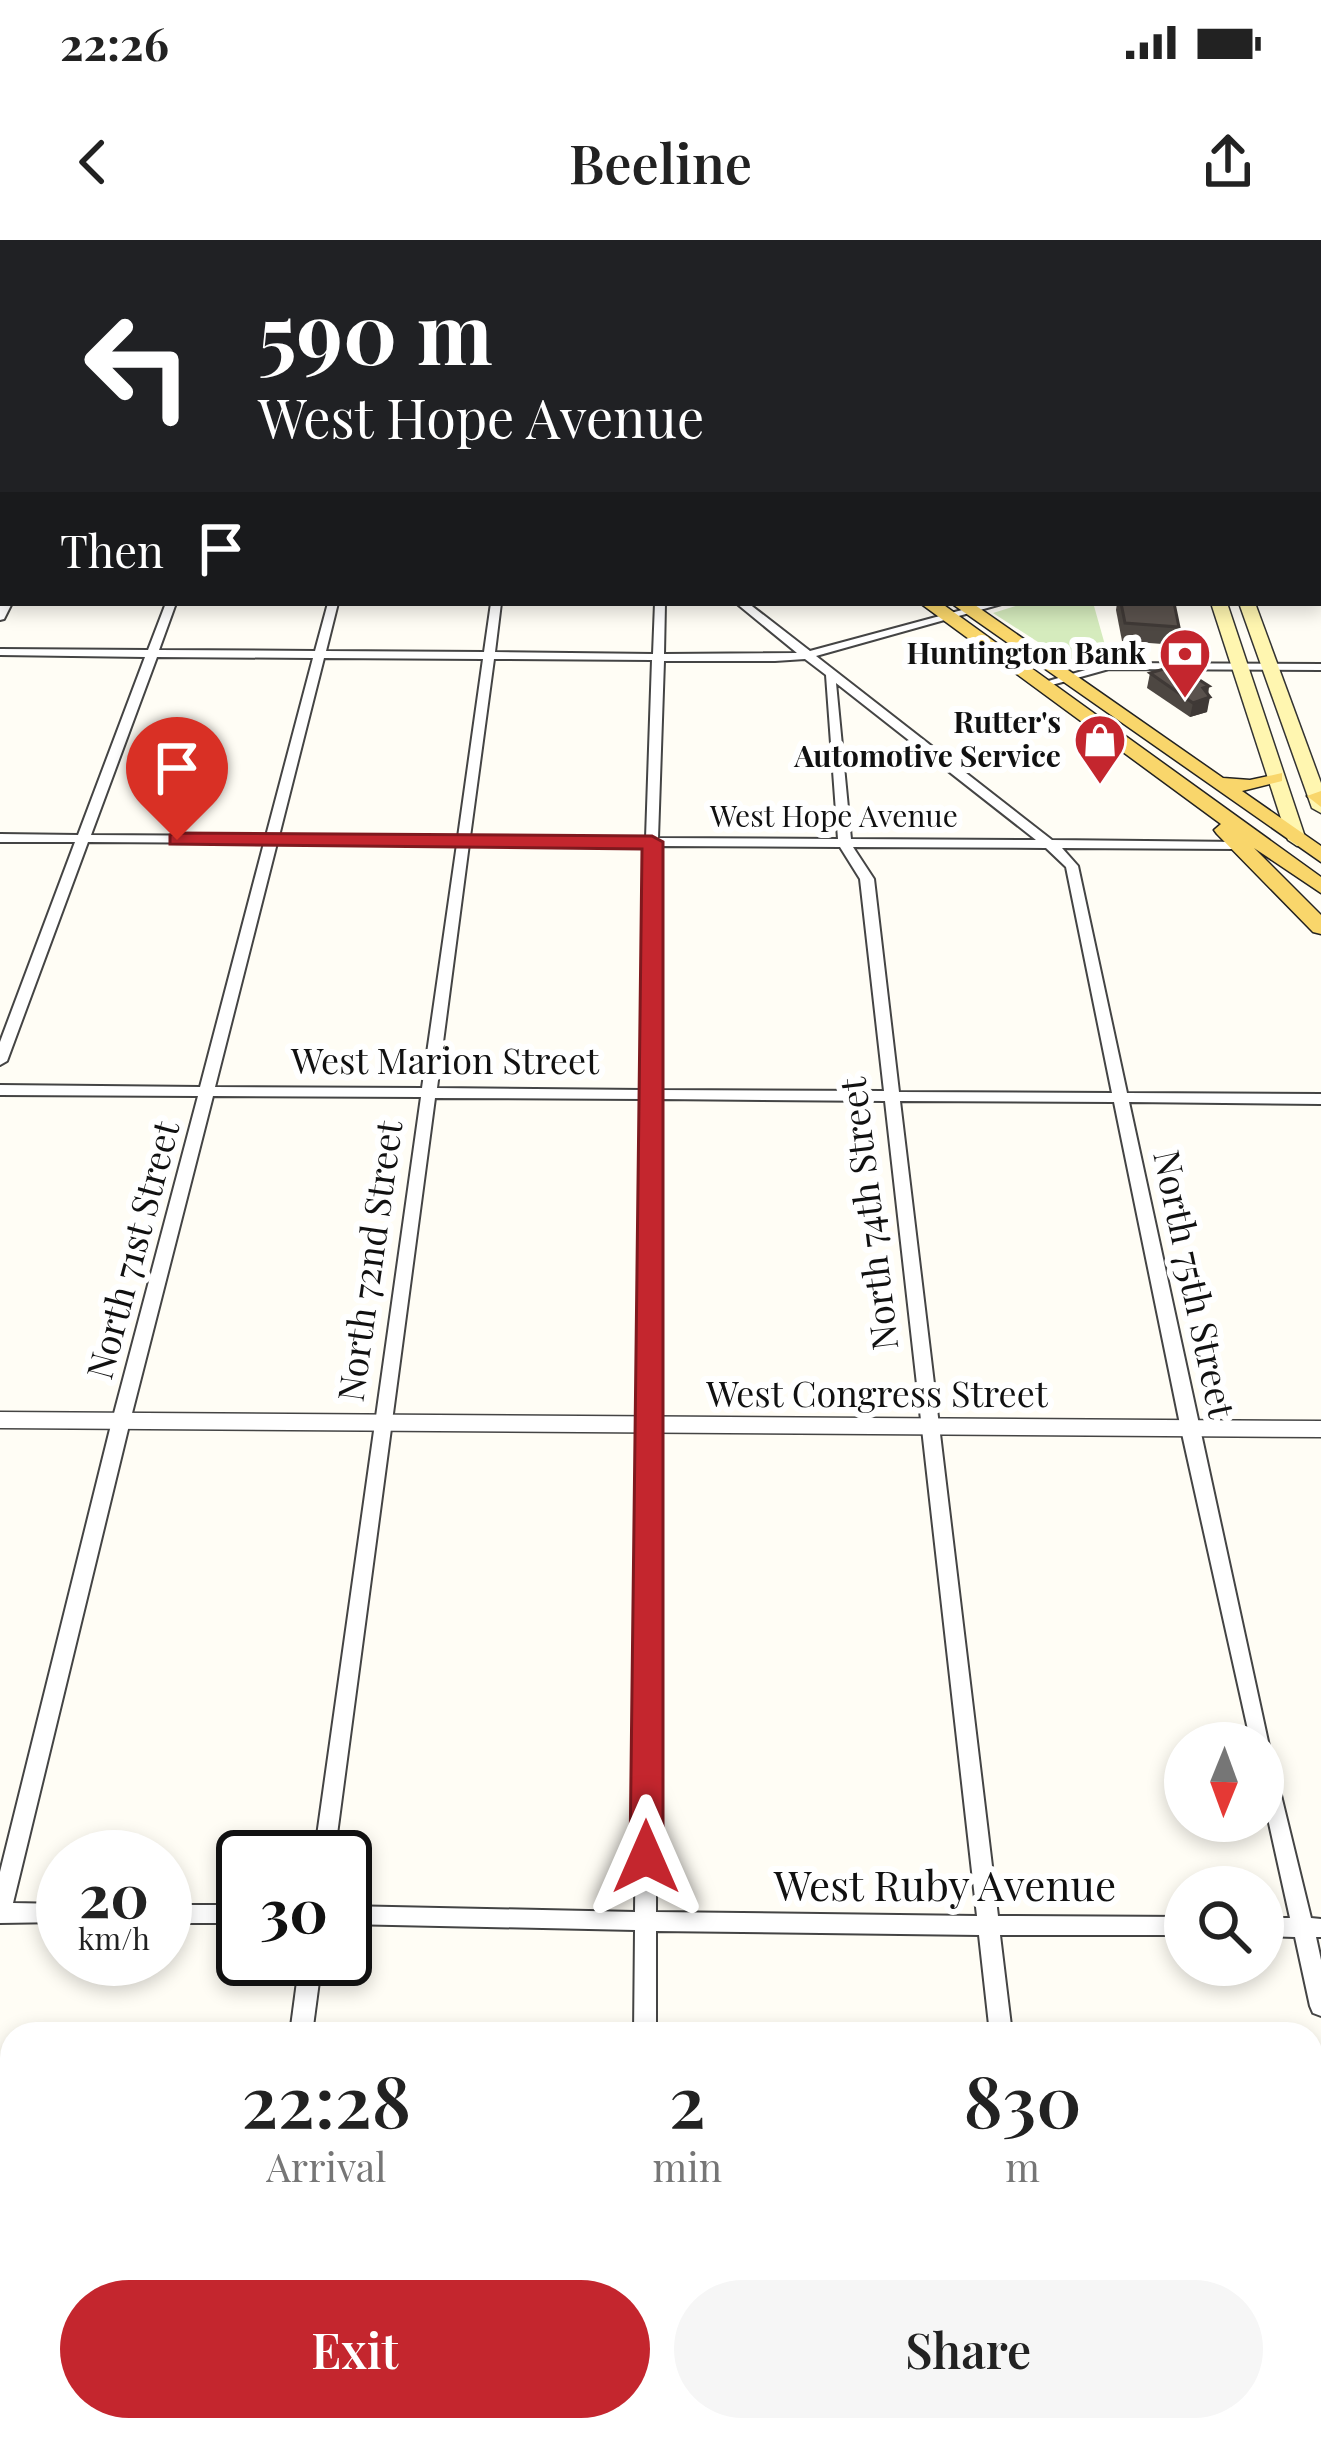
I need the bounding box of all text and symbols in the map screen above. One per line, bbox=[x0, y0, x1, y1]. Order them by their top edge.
text: 22:26 bbox=[60, 12, 169, 72]
text: Beeline bbox=[569, 126, 752, 198]
icon: back bbox=[60, 129, 126, 195]
icon: share bbox=[1195, 129, 1261, 195]
text: 590 m bbox=[258, 274, 493, 386]
icon: left bbox=[60, 288, 216, 444]
text: West Hope Avenue bbox=[258, 381, 704, 453]
icon: arrive bbox=[188, 516, 254, 582]
text: Then bbox=[60, 519, 164, 579]
bank icon: Huntington Bank bbox=[1157, 626, 1213, 700]
place label: Huntington Bank bbox=[906, 632, 1146, 672]
place label: Rutter's Automotive Service bbox=[793, 701, 1061, 775]
shop icon: Rutter's Automotive Service bbox=[1072, 712, 1128, 786]
pin bbox=[126, 717, 228, 840]
icon: arrive bbox=[144, 735, 210, 801]
street label: West Hope Avenue bbox=[709, 795, 958, 835]
street label: West Marion Street bbox=[290, 1035, 600, 1083]
street label: North 74th Street bbox=[826, 1074, 908, 1353]
street label: North 71st Street bbox=[74, 1114, 189, 1384]
street label: North 72nd Street bbox=[325, 1116, 412, 1404]
street label: North 75th Street bbox=[1144, 1145, 1248, 1423]
street label: West Congress Street bbox=[705, 1368, 1049, 1416]
north arrow bbox=[1164, 1722, 1284, 1842]
map controls bbox=[1164, 1722, 1284, 1986]
position arrow bbox=[583, 1794, 709, 1920]
speed limit sign: 30 bbox=[216, 1830, 372, 1986]
text: 20 bbox=[79, 1853, 149, 1933]
street label: West Ruby Avenue bbox=[773, 1856, 1116, 1912]
button: search bbox=[1164, 1866, 1284, 1986]
text: km/h bbox=[78, 1918, 150, 1958]
text: 22:28 bbox=[241, 2050, 411, 2146]
text: 2 bbox=[669, 2050, 706, 2146]
text: 830 bbox=[963, 2050, 1082, 2146]
text: Arrival bbox=[266, 2140, 386, 2192]
text: min bbox=[653, 2140, 722, 2192]
text: m bbox=[1005, 2140, 1040, 2192]
button: Exit bbox=[60, 2280, 650, 2418]
button: Share bbox=[674, 2280, 1263, 2418]

